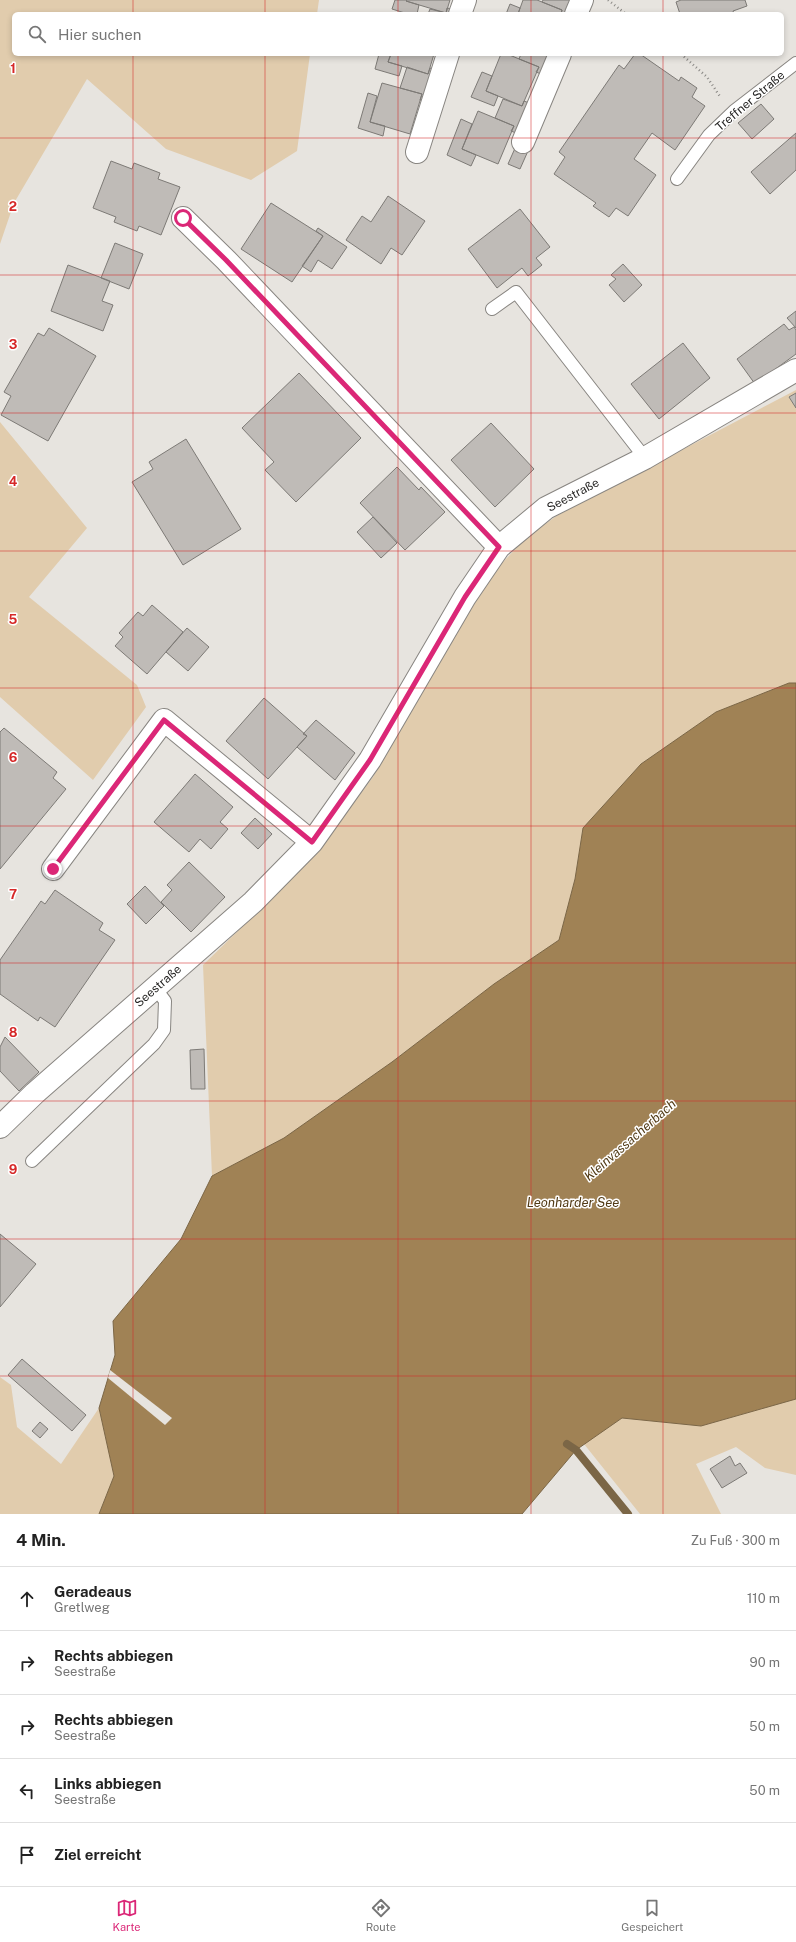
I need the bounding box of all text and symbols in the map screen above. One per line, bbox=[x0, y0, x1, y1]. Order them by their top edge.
search box bbox=[12, 12, 784, 56]
icon: search bbox=[26, 23, 48, 45]
text: Hier suchen bbox=[58, 26, 141, 43]
text: 1 bbox=[10, 61, 16, 76]
street label: Treffner Straße bbox=[713, 68, 788, 134]
text: 2 bbox=[9, 199, 17, 214]
route start bbox=[174, 209, 192, 227]
text: 3 bbox=[9, 337, 18, 352]
text: 4 bbox=[9, 474, 18, 489]
street label: Seestraße bbox=[544, 475, 602, 515]
text: 5 bbox=[9, 612, 18, 627]
text: 6 bbox=[9, 750, 18, 765]
route end bbox=[44, 860, 62, 878]
text: 7 bbox=[9, 887, 17, 902]
street label: Seestraße bbox=[132, 962, 184, 1010]
text: 8 bbox=[9, 1025, 18, 1040]
water label: Kleinvassacherbach bbox=[581, 1096, 679, 1184]
text: 9 bbox=[9, 1162, 17, 1177]
water label: Leonharder See bbox=[527, 1195, 619, 1210]
text: 4 Min. bbox=[16, 1530, 66, 1550]
text: Zu Fuß · 300 m bbox=[691, 1533, 780, 1548]
text: Geradeaus bbox=[54, 1583, 132, 1600]
icon: ahead bbox=[16, 1588, 38, 1610]
text: 110 m bbox=[747, 1591, 780, 1606]
text: Gretlweg bbox=[54, 1600, 110, 1615]
text: Rechts abbiegen bbox=[54, 1647, 173, 1664]
icon: right bbox=[16, 1652, 38, 1674]
text: 90 m bbox=[750, 1655, 780, 1670]
text: Seestraße bbox=[54, 1664, 116, 1679]
text: Rechts abbiegen bbox=[54, 1711, 173, 1728]
icon: right bbox=[16, 1716, 38, 1738]
text: 50 m bbox=[749, 1719, 780, 1734]
text: Seestraße bbox=[54, 1728, 116, 1743]
text: Links abbiegen bbox=[54, 1775, 161, 1792]
icon: left bbox=[16, 1780, 38, 1802]
text: 50 m bbox=[749, 1783, 780, 1798]
text: Seestraße bbox=[54, 1792, 116, 1807]
icon: arrive bbox=[16, 1844, 38, 1866]
text: Ziel erreicht bbox=[54, 1846, 141, 1863]
tab: Karte bbox=[113, 1897, 141, 1933]
tab: Route bbox=[366, 1897, 396, 1933]
tab: Gespeichert bbox=[621, 1897, 683, 1933]

